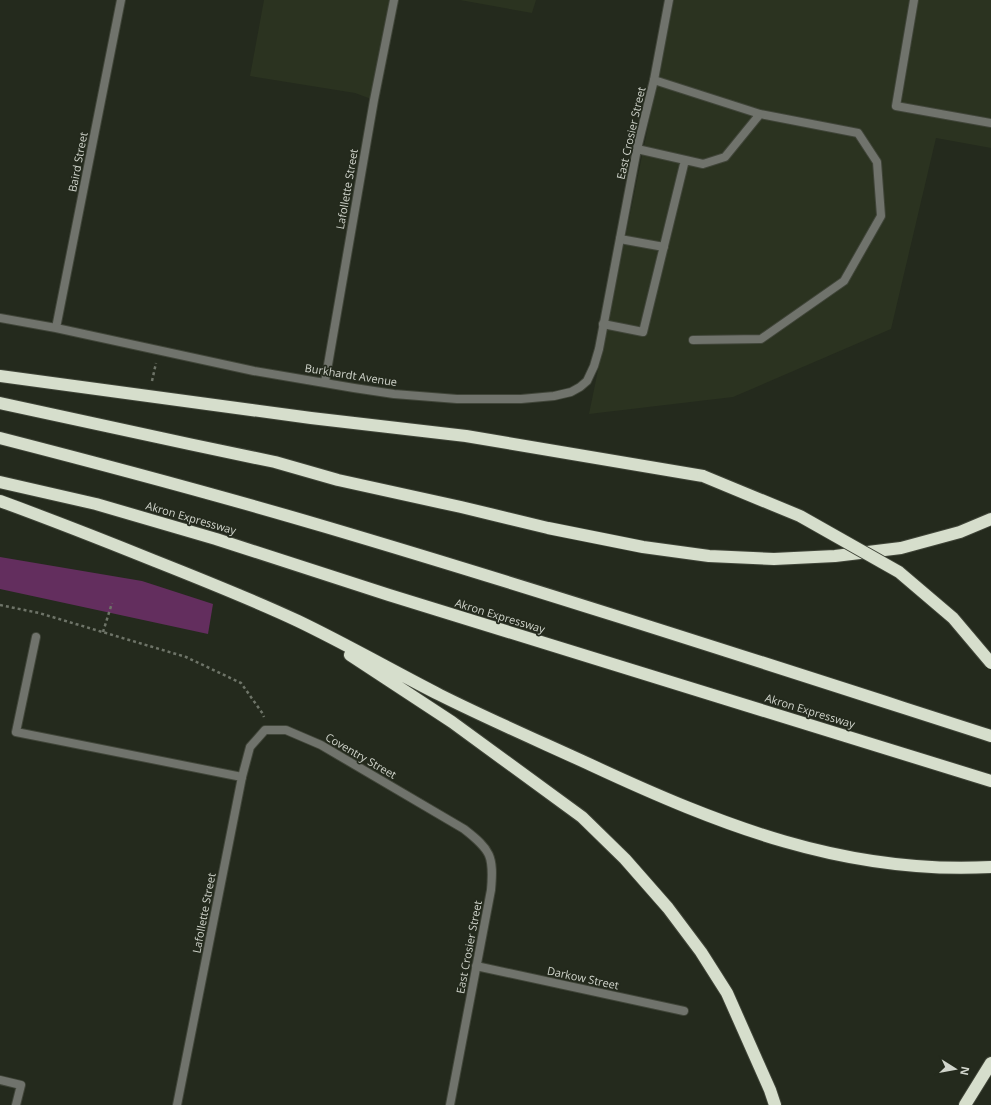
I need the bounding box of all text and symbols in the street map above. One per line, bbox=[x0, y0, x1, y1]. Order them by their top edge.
street label: East Crosier Street bbox=[613, 85, 648, 181]
street label: Baird Street bbox=[64, 131, 91, 193]
street label: Lafollette Street bbox=[332, 147, 361, 230]
street label: Burkhardt Avenue bbox=[304, 360, 398, 389]
street label: Akron Expressway bbox=[144, 497, 239, 538]
street label: Akron Expressway bbox=[453, 595, 547, 636]
street label: Akron Expressway bbox=[763, 690, 857, 731]
street label: Coventry Street bbox=[323, 729, 399, 782]
street label: Lafollette Street bbox=[188, 871, 219, 954]
street label: East Crosier Street bbox=[452, 899, 485, 995]
street label: Darkow Street bbox=[546, 963, 620, 992]
north arrow bbox=[935, 1049, 975, 1089]
text: N bbox=[957, 1065, 974, 1077]

